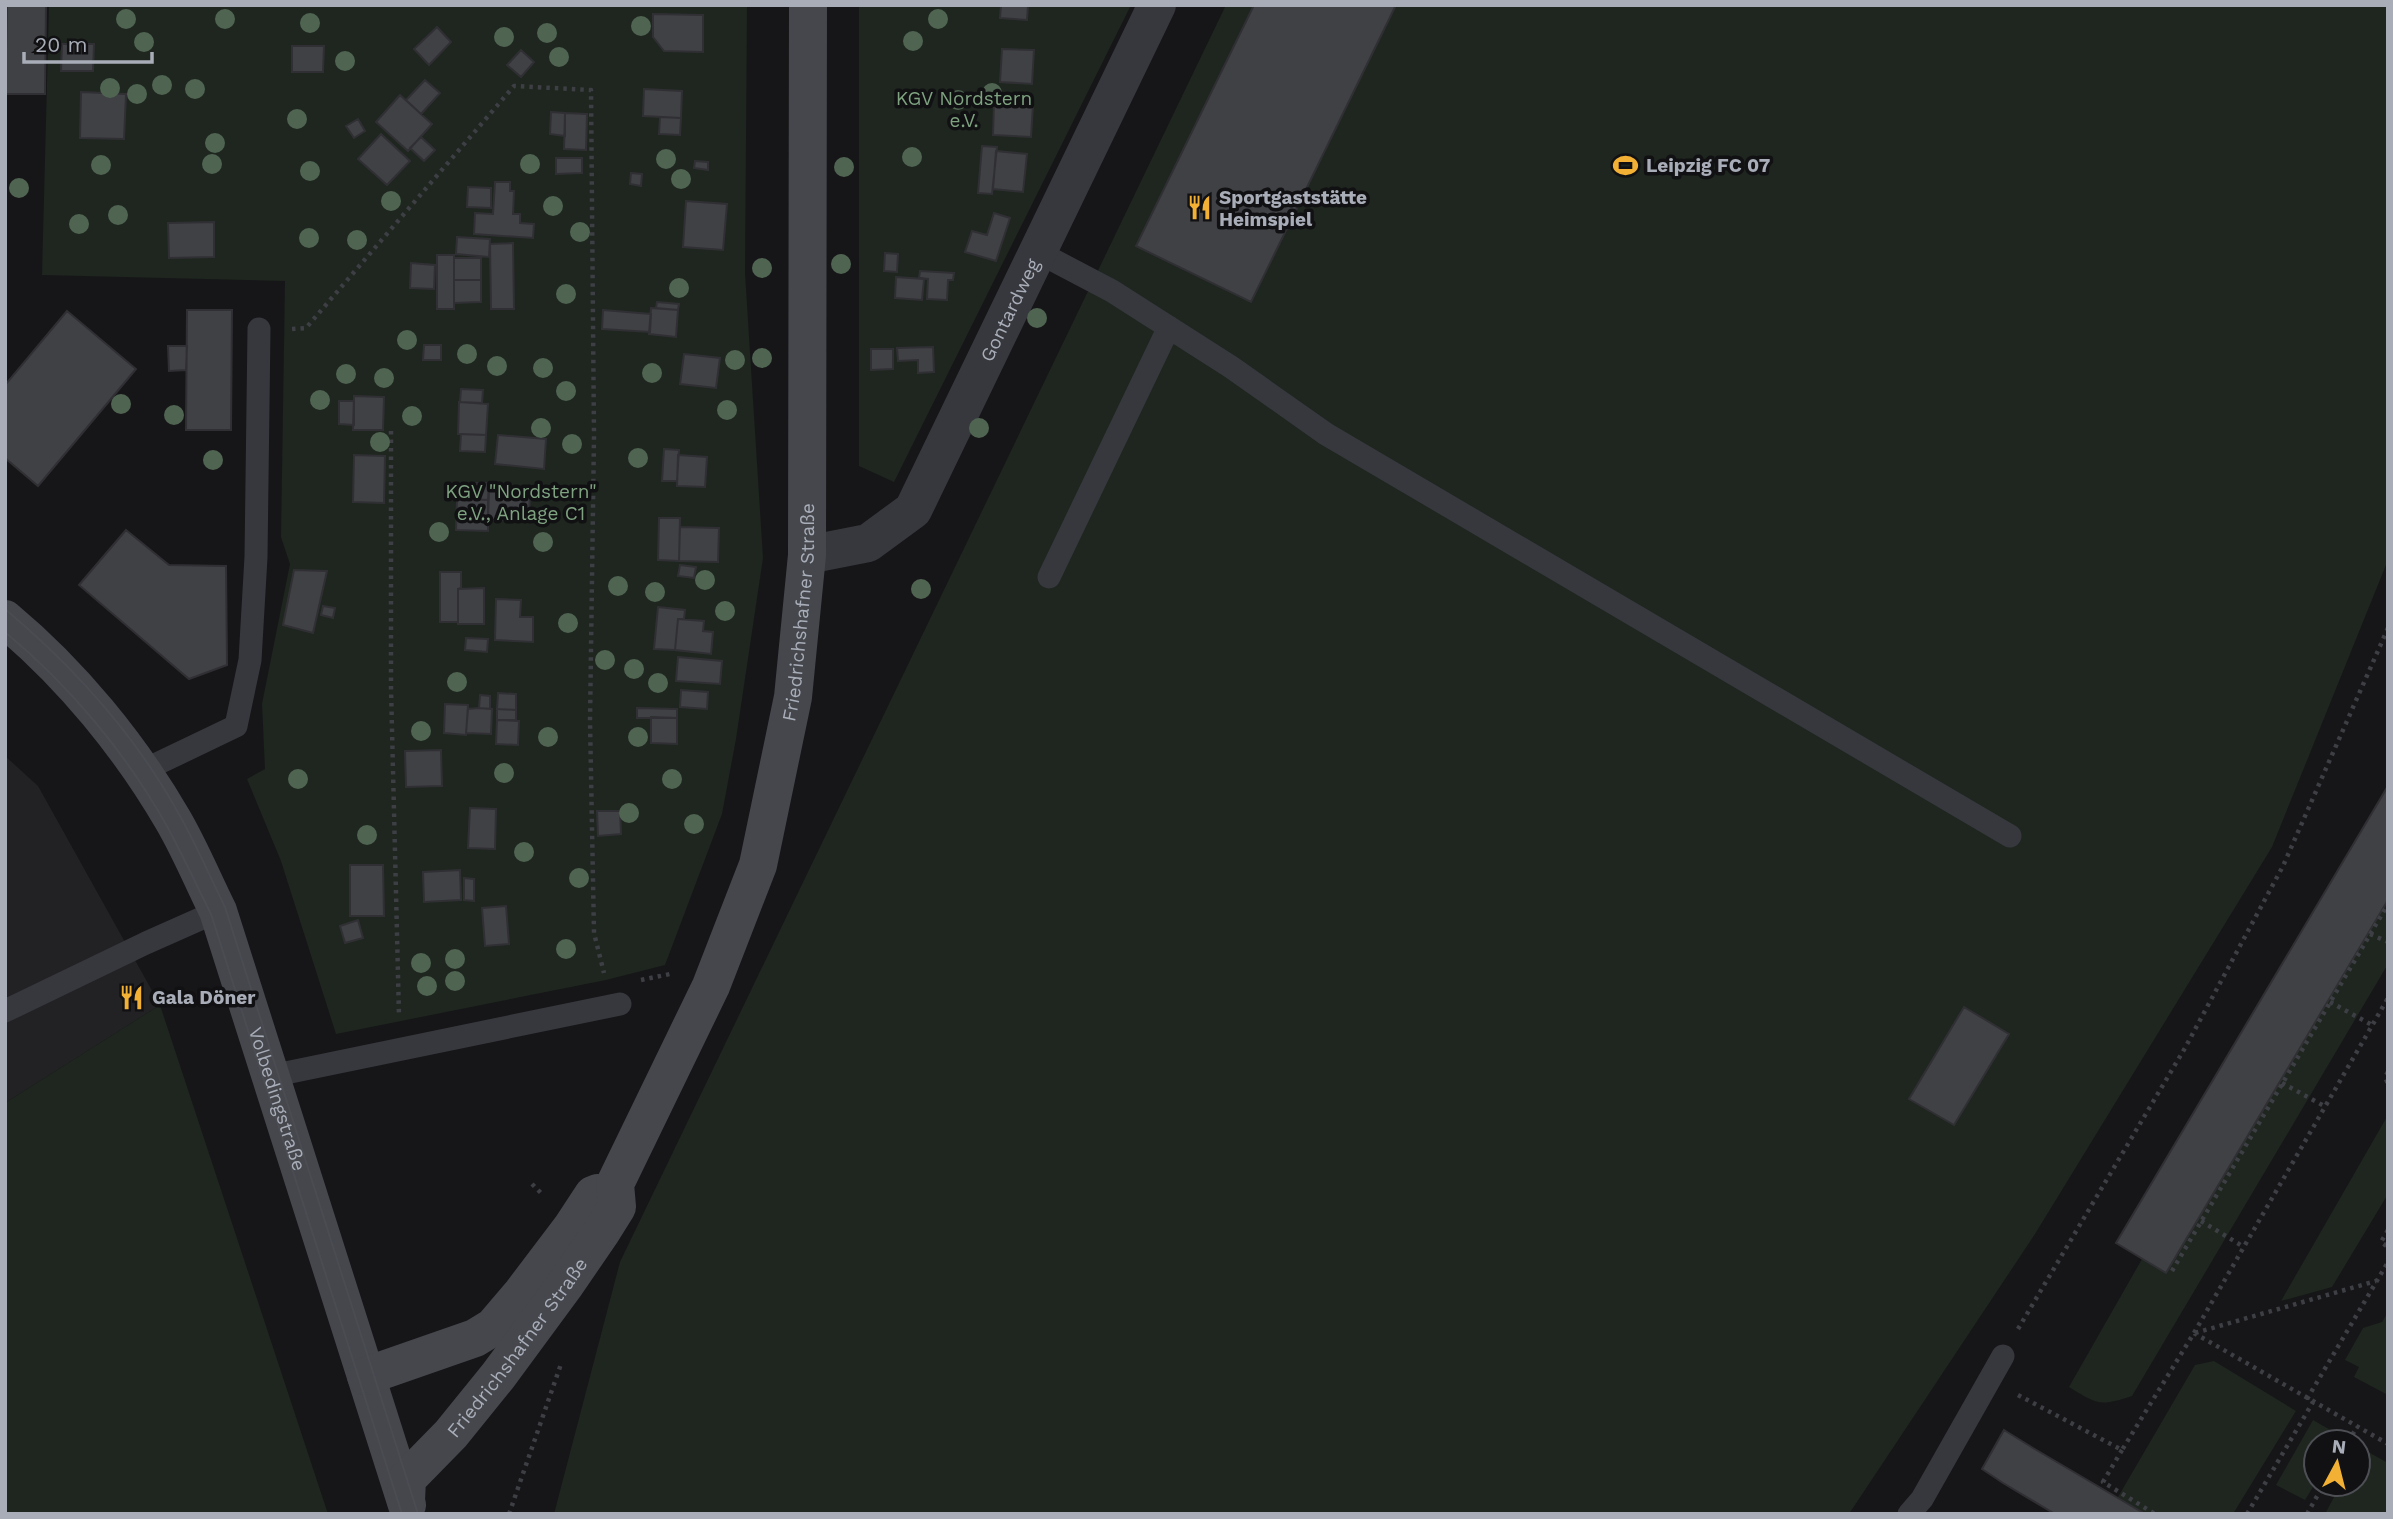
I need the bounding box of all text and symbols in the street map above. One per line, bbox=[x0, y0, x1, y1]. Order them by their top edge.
scale bar bbox=[24, 21, 152, 65]
text: 20 m bbox=[35, 32, 87, 57]
park label: KGV Nordstern e.V. bbox=[896, 87, 1032, 132]
sports icon: Leipzig FC 07 bbox=[1612, 151, 1640, 179]
place label: Leipzig FC 07 bbox=[1646, 154, 1770, 177]
place label: Sportgaststätte Heimspiel bbox=[1219, 186, 1367, 231]
restaurant icon: Sportgaststätte Heimspiel bbox=[1185, 194, 1213, 222]
street label: Gontardweg bbox=[975, 254, 1045, 366]
park label: KGV "Nordstern" e.V., Anlage C1 bbox=[445, 480, 597, 525]
street label: Friedrichshafner Straße bbox=[777, 503, 819, 724]
restaurant icon: Gala Döner bbox=[118, 983, 146, 1011]
place label: Gala Döner bbox=[152, 986, 256, 1009]
street label: Volbedingstraße bbox=[244, 1024, 311, 1174]
street label: Friedrichshafner Straße bbox=[442, 1253, 592, 1442]
north arrow bbox=[2302, 1428, 2372, 1498]
text: N bbox=[2331, 1434, 2347, 1459]

